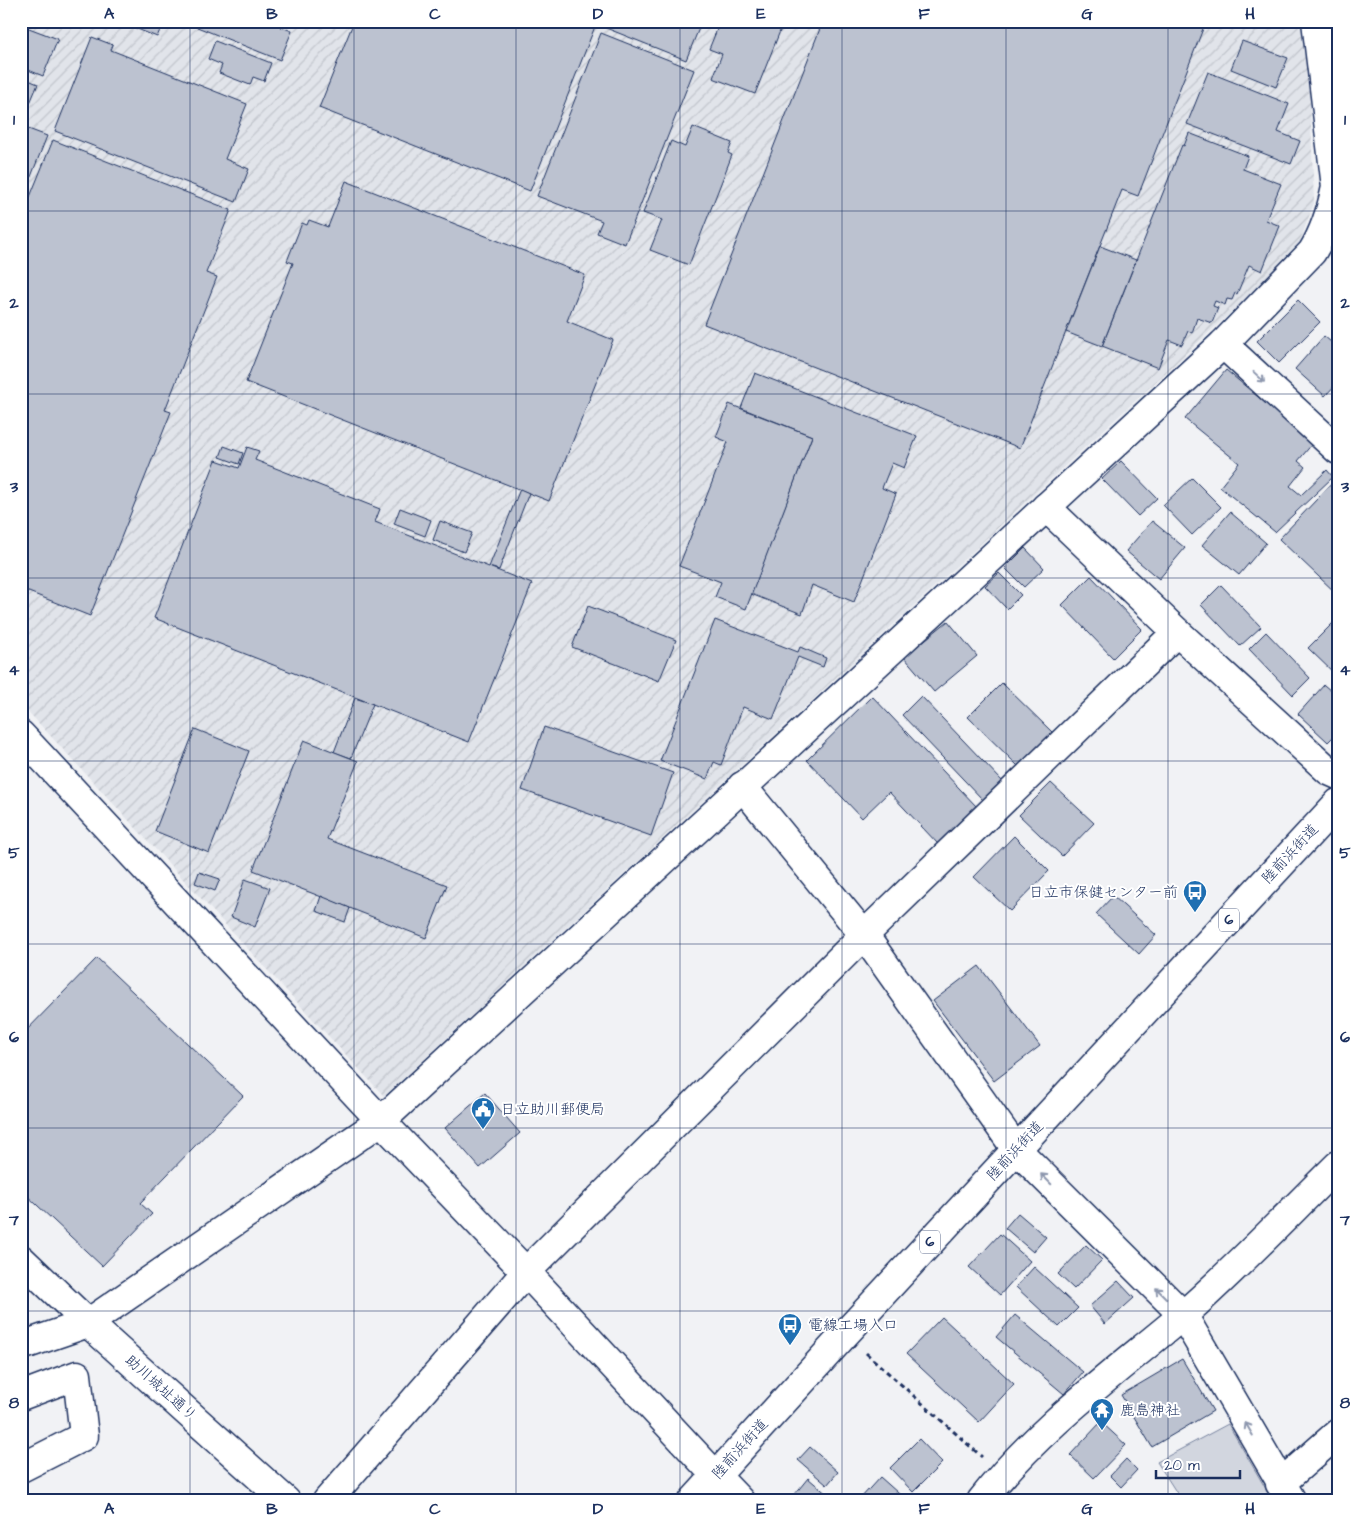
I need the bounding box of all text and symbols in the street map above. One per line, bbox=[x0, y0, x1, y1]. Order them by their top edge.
text: A bbox=[104, 3, 115, 25]
text: B bbox=[266, 3, 278, 25]
text: C bbox=[429, 3, 441, 25]
text: D bbox=[593, 3, 604, 25]
text: E bbox=[756, 3, 766, 25]
text: F bbox=[918, 3, 930, 25]
text: G bbox=[1081, 3, 1093, 25]
text: H bbox=[1245, 3, 1255, 25]
text: 1 bbox=[13, 109, 16, 131]
text: 1 bbox=[1344, 109, 1347, 131]
text: 2 bbox=[8, 292, 19, 314]
text: 2 bbox=[1339, 292, 1350, 314]
one-way arrow bbox=[1253, 371, 1265, 383]
text: 3 bbox=[9, 476, 19, 498]
text: 3 bbox=[1340, 476, 1350, 498]
text: 4 bbox=[9, 659, 20, 681]
text: 4 bbox=[1340, 659, 1351, 681]
street label: 陸前浜街道 bbox=[1257, 819, 1323, 889]
text: 5 bbox=[8, 842, 20, 864]
text: 5 bbox=[1339, 842, 1351, 864]
bus stop icon: 日立市保健センター前 bbox=[1182, 879, 1208, 913]
place label: 日立市保健センター前 bbox=[1029, 882, 1178, 903]
road number: 6 bbox=[1219, 908, 1239, 932]
text: 6 bbox=[9, 1026, 19, 1048]
text: 6 bbox=[1340, 1026, 1350, 1048]
public building icon: 日立助川郵便局 bbox=[470, 1096, 496, 1130]
place label: 日立助川郵便局 bbox=[500, 1099, 605, 1120]
street label: 陸前浜街道 bbox=[982, 1116, 1048, 1186]
one-way arrow bbox=[1040, 1172, 1052, 1185]
text: 7 bbox=[8, 1209, 19, 1231]
text: 7 bbox=[1339, 1209, 1350, 1231]
road number: 6 bbox=[920, 1230, 940, 1254]
one-way arrow bbox=[1155, 1287, 1167, 1299]
bus stop icon: 電線工場入口 bbox=[777, 1312, 803, 1346]
place label: 電線工場入口 bbox=[808, 1315, 898, 1336]
street label: 助川城址通り bbox=[121, 1350, 201, 1426]
text: 8 bbox=[9, 1392, 20, 1414]
text: 8 bbox=[1340, 1392, 1351, 1414]
temple icon: 鹿島神社 bbox=[1089, 1397, 1115, 1431]
place label: 鹿島神社 bbox=[1120, 1400, 1180, 1421]
street label: 陸前浜街道 bbox=[707, 1414, 773, 1484]
one-way arrow bbox=[1243, 1422, 1253, 1437]
scale bar bbox=[1156, 1447, 1240, 1479]
text: 20 m bbox=[1164, 1455, 1200, 1476]
text: A bbox=[104, 1498, 115, 1520]
text: B bbox=[266, 1498, 278, 1520]
text: C bbox=[429, 1498, 441, 1520]
text: D bbox=[593, 1498, 604, 1520]
text: E bbox=[756, 1498, 766, 1520]
text: F bbox=[918, 1498, 930, 1520]
text: G bbox=[1081, 1498, 1093, 1520]
text: H bbox=[1245, 1498, 1255, 1520]

